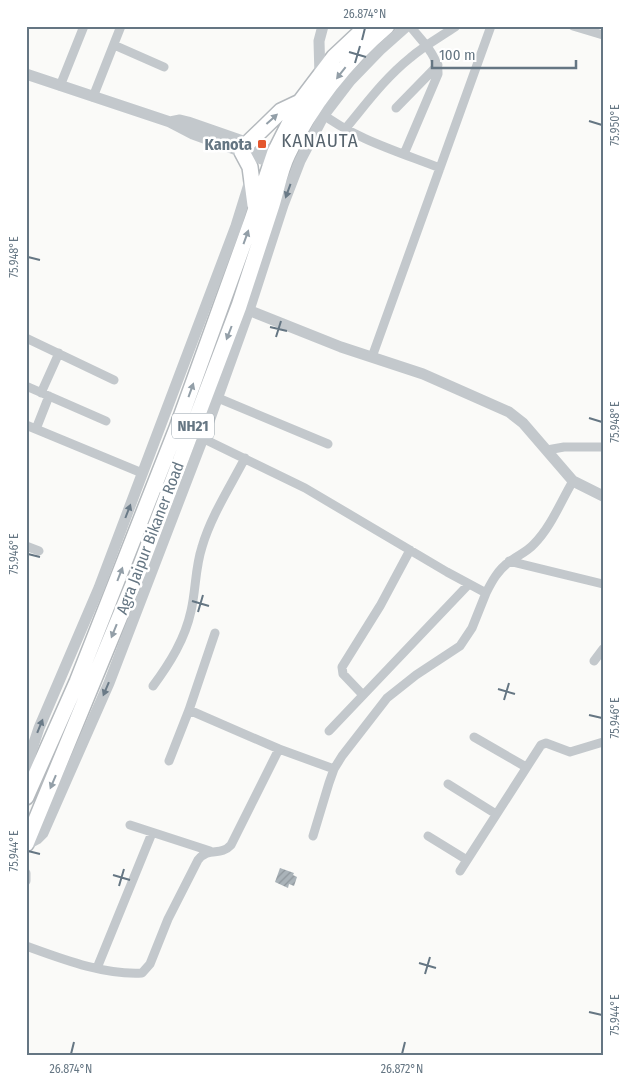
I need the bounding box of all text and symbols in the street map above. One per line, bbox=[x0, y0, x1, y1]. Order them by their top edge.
text: 26.874°N bbox=[344, 7, 386, 21]
scale bar bbox=[432, 38, 575, 70]
text: 100 m bbox=[439, 46, 476, 64]
one-way arrow bbox=[335, 66, 346, 79]
text: 75.950°E bbox=[608, 104, 622, 146]
one-way arrow bbox=[266, 113, 278, 125]
district label: KANAUTA bbox=[281, 129, 359, 152]
place label: Kanota bbox=[205, 135, 252, 154]
marker: Kanota bbox=[256, 138, 268, 150]
one-way arrow bbox=[284, 184, 291, 199]
one-way arrow bbox=[242, 229, 250, 244]
text: 75.948°E bbox=[7, 236, 21, 278]
one-way arrow bbox=[224, 325, 232, 340]
one-way arrow bbox=[187, 382, 195, 397]
text: 75.948°E bbox=[608, 401, 622, 443]
road number: NH21 bbox=[172, 414, 214, 438]
street label: Agra Jaipur Bikaner Road bbox=[112, 459, 188, 617]
one-way arrow bbox=[124, 503, 132, 518]
text: 75.946°E bbox=[7, 533, 21, 575]
one-way arrow bbox=[116, 566, 124, 581]
one-way arrow bbox=[110, 624, 118, 639]
one-way arrow bbox=[102, 682, 110, 697]
text: 75.946°E bbox=[608, 697, 622, 739]
one-way arrow bbox=[36, 718, 44, 733]
one-way arrow bbox=[48, 775, 56, 789]
text: 75.944°E bbox=[7, 830, 21, 872]
text: 75.944°E bbox=[608, 994, 622, 1036]
text: 26.874°N bbox=[50, 1062, 92, 1076]
text: 26.872°N bbox=[381, 1062, 423, 1076]

